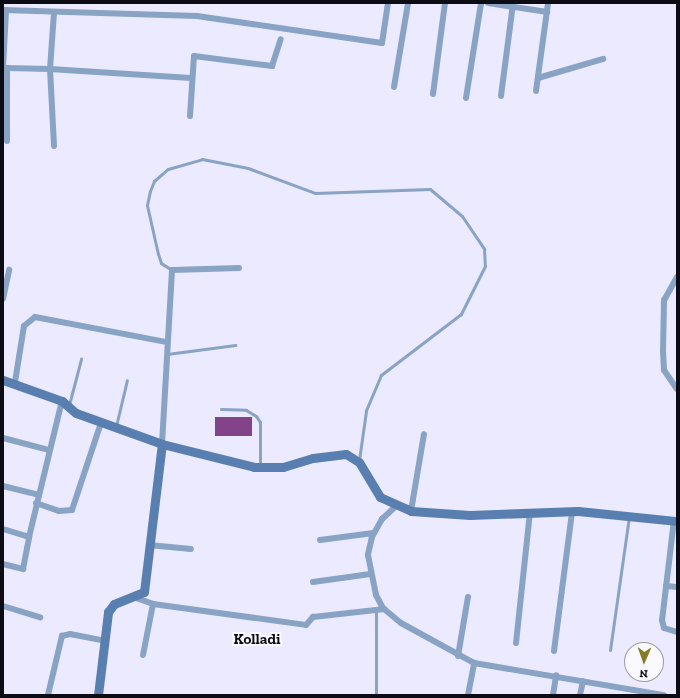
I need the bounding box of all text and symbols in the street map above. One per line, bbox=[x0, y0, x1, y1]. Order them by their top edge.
district label: Kolladi bbox=[234, 631, 280, 649]
north arrow bbox=[624, 642, 664, 682]
text: N bbox=[639, 667, 648, 680]

